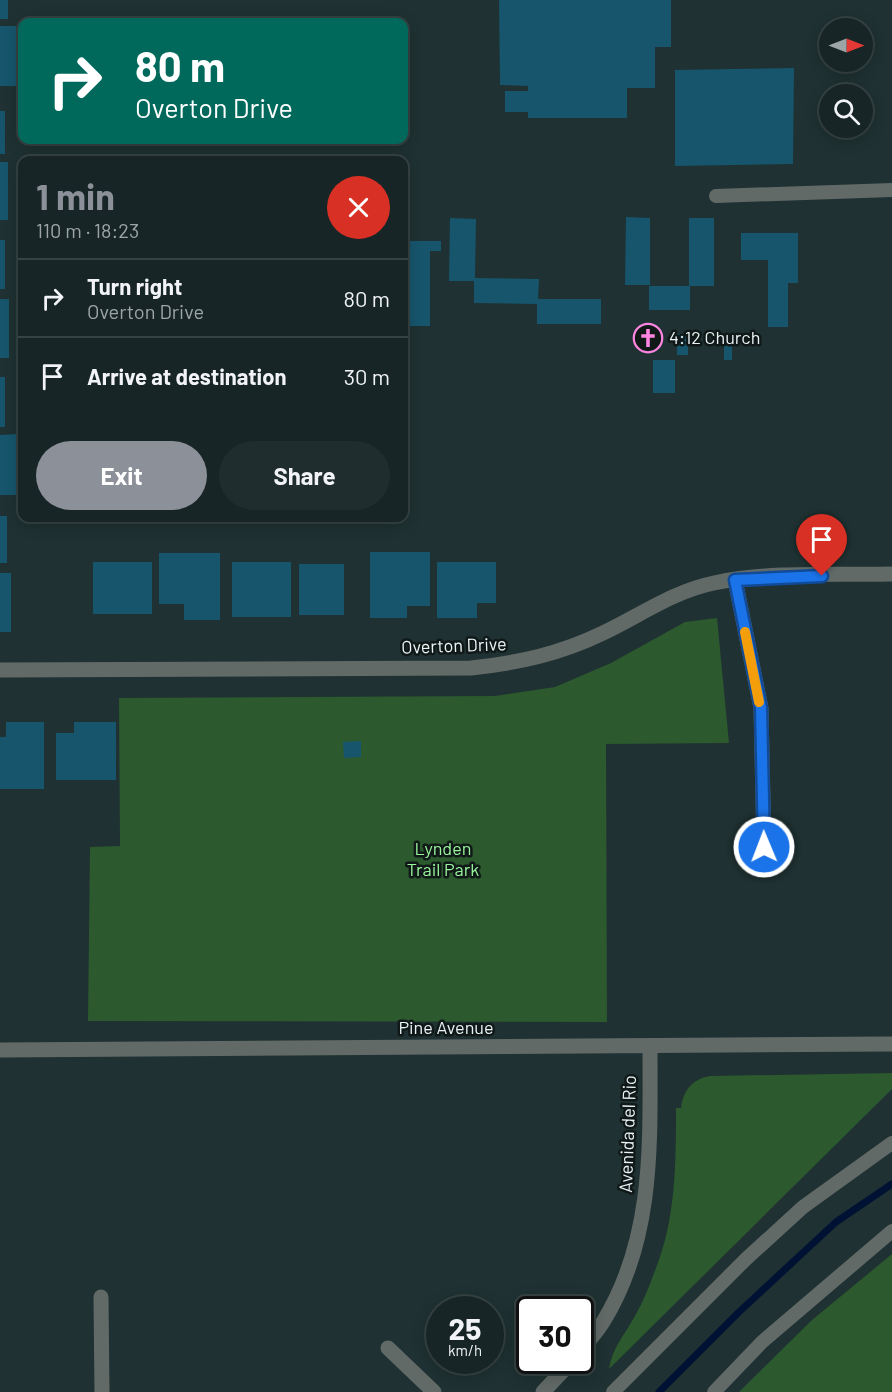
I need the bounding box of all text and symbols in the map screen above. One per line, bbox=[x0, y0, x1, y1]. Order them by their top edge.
north arrow bbox=[819, 18, 873, 72]
map controls bbox=[819, 18, 873, 138]
text: 80 m bbox=[135, 40, 225, 90]
icon: right bbox=[36, 42, 114, 120]
button: search bbox=[819, 84, 873, 138]
text: Overton Drive bbox=[135, 91, 293, 123]
text: 1 min bbox=[36, 174, 115, 217]
button: close bbox=[327, 176, 390, 239]
text: 110 m · 18:23 bbox=[36, 218, 139, 242]
text: Turn right bbox=[87, 273, 182, 299]
icon: right bbox=[36, 282, 69, 315]
text: 80 m bbox=[344, 285, 390, 311]
text: Overton Drive bbox=[87, 299, 204, 323]
church icon: 4:12 Church bbox=[632, 322, 664, 354]
place label: 4:12 Church bbox=[669, 326, 760, 348]
icon: arrive bbox=[36, 360, 69, 393]
text: Arrive at destination bbox=[87, 363, 286, 389]
text: 30 m bbox=[344, 363, 390, 389]
button: Exit bbox=[36, 441, 207, 510]
button: Share bbox=[219, 441, 390, 510]
pin bbox=[796, 514, 847, 576]
icon: arrive bbox=[805, 523, 838, 556]
street label: Overton Drive bbox=[401, 632, 507, 658]
position arrow bbox=[732, 815, 796, 879]
park label: Lynden Trail Park bbox=[407, 837, 479, 880]
street label: Pine Avenue bbox=[398, 1016, 494, 1038]
street label: Avenida del Rio bbox=[614, 1075, 640, 1193]
speed limit sign: 30 bbox=[516, 1296, 594, 1374]
text: 25 bbox=[449, 1310, 481, 1346]
text: km/h bbox=[448, 1341, 482, 1359]

